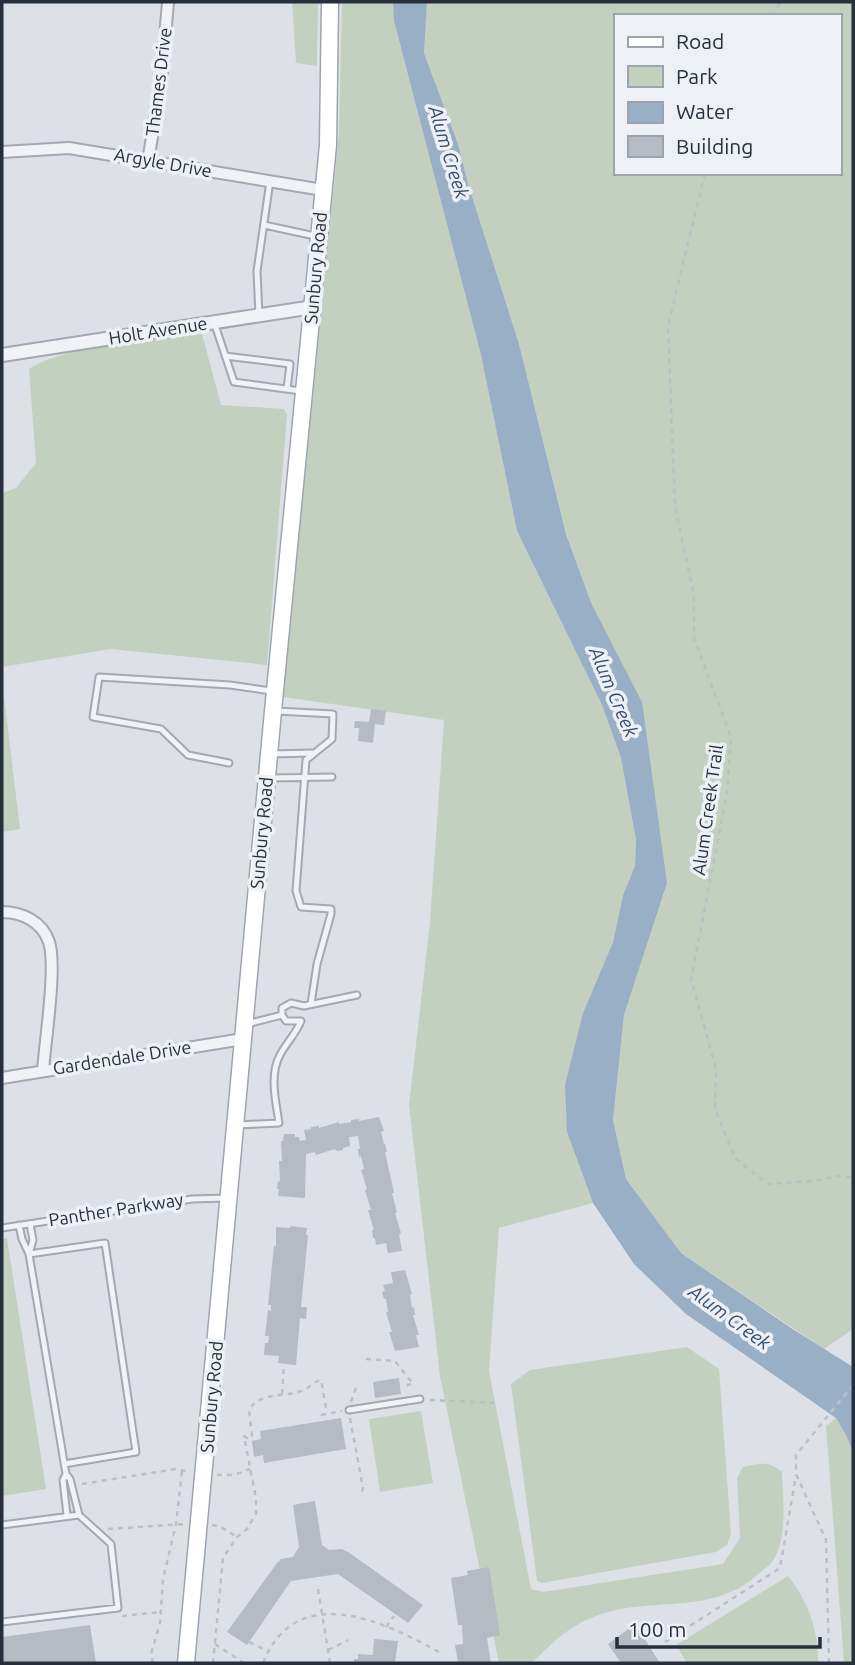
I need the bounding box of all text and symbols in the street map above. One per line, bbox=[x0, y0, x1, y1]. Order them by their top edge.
legend bbox=[614, 14, 841, 175]
street label: Thames Drive bbox=[141, 26, 175, 137]
text: Road bbox=[676, 29, 724, 53]
text: Park bbox=[676, 64, 718, 88]
text: Water bbox=[676, 99, 734, 123]
water label: Alum Creek bbox=[424, 102, 474, 201]
text: Building bbox=[676, 134, 753, 158]
street label: Argyle Drive bbox=[113, 144, 214, 180]
street label: Sunbury Road bbox=[300, 211, 330, 325]
street label: Holt Avenue bbox=[107, 312, 209, 348]
water label: Alum Creek bbox=[585, 643, 643, 741]
street label: Alum Creek Trail bbox=[688, 743, 726, 877]
street label: Sunbury Road bbox=[246, 776, 276, 890]
street label: Gardendale Drive bbox=[51, 1036, 192, 1078]
street label: Panther Parkway bbox=[47, 1188, 185, 1230]
water label: Alum Creek bbox=[684, 1279, 775, 1354]
street label: Sunbury Road bbox=[196, 1340, 226, 1454]
scale bar bbox=[617, 1606, 820, 1650]
text: 100 m bbox=[628, 1617, 686, 1641]

